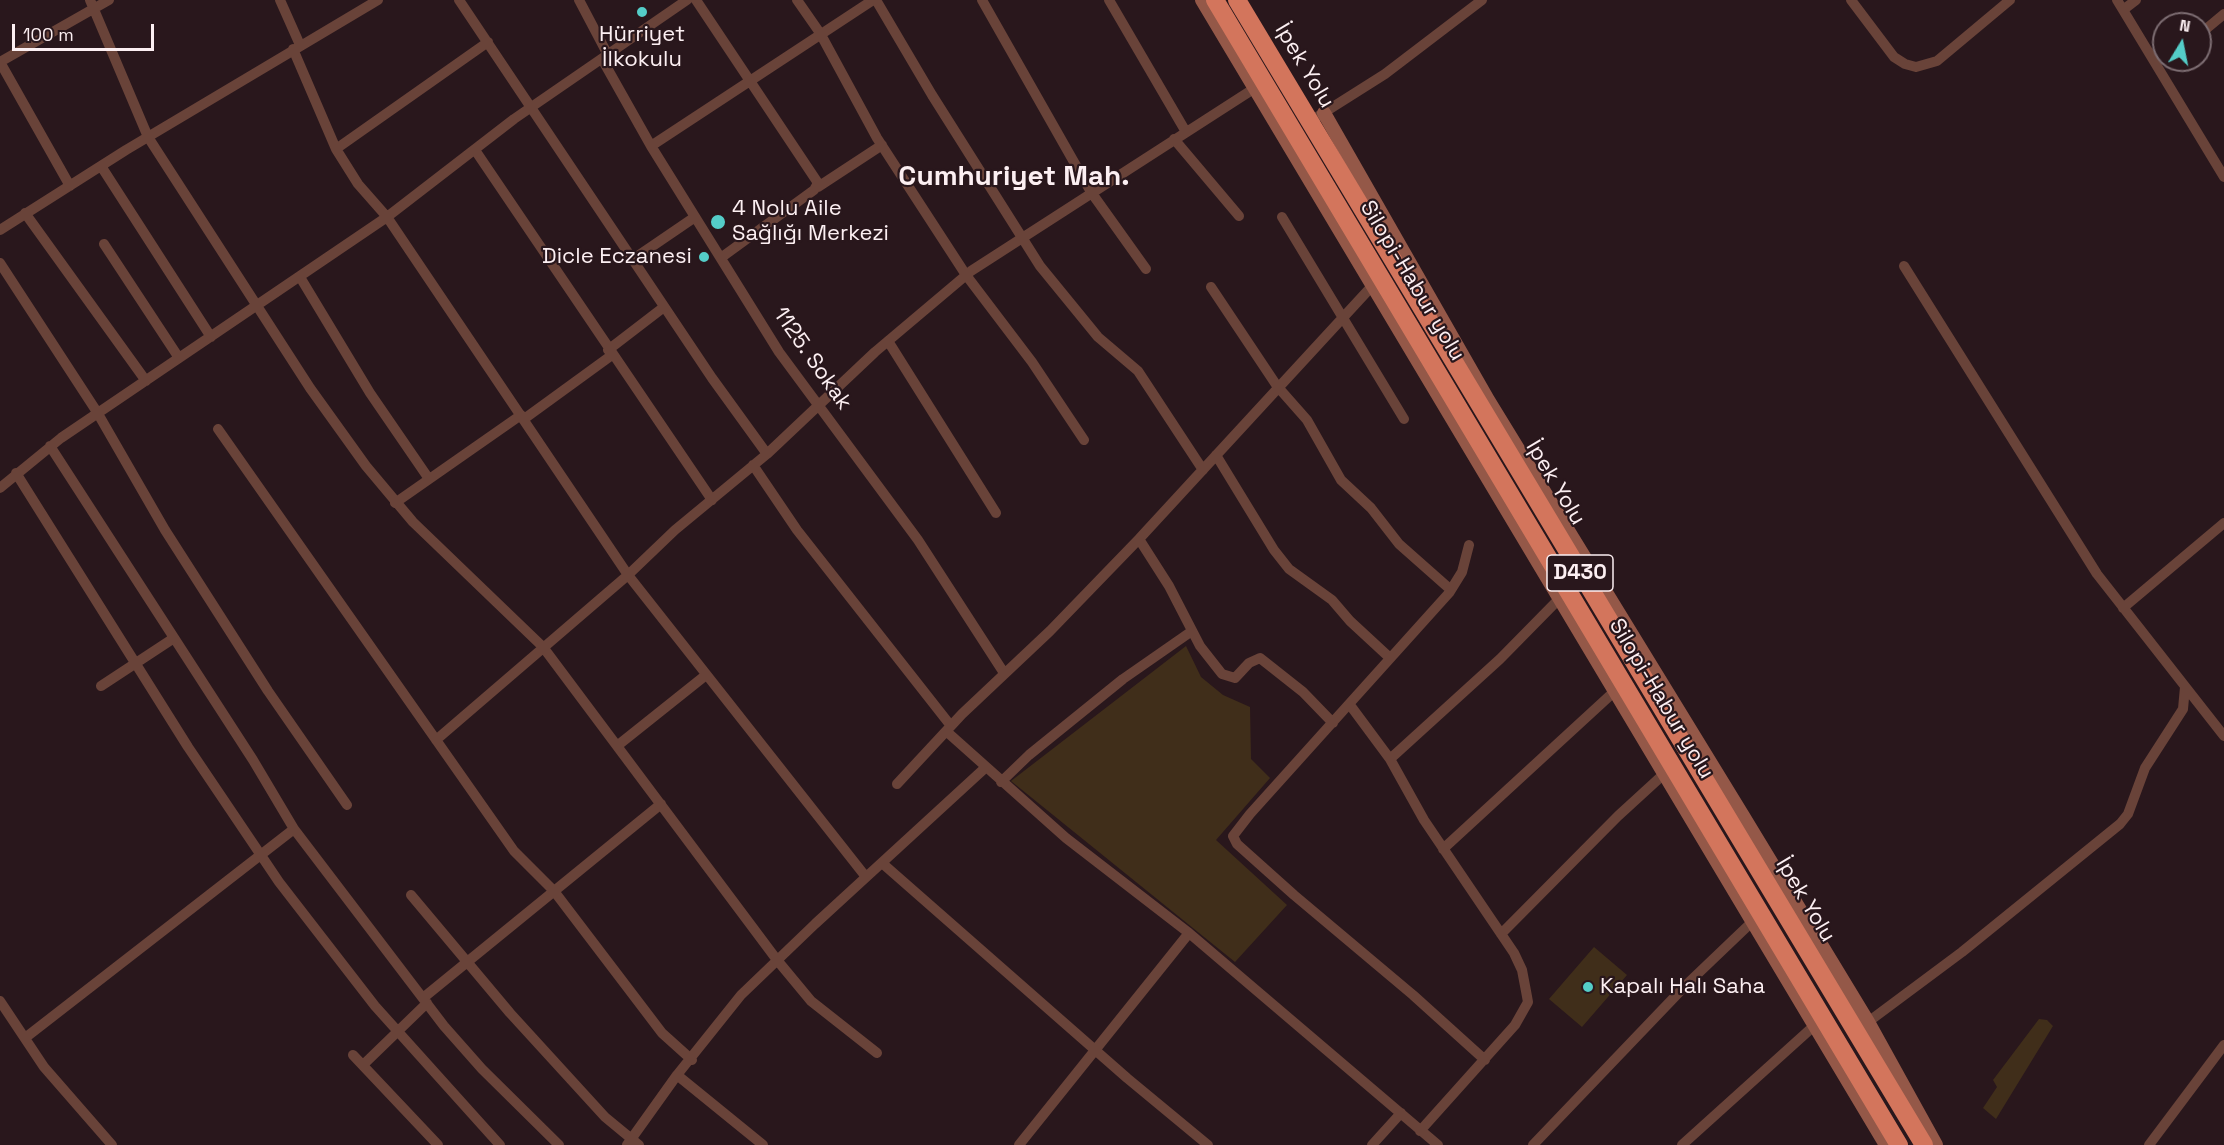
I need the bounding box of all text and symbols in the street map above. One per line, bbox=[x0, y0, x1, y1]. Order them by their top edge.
marker: Hürriyet İlkokulu bbox=[635, 5, 649, 19]
scale bar bbox=[15, 12, 158, 50]
north arrow bbox=[2152, 12, 2212, 72]
text: N bbox=[2178, 14, 2192, 37]
street label: İpek Yolu bbox=[1268, 19, 1340, 113]
place label: Hürriyet İlkokulu bbox=[599, 22, 685, 74]
text: 100 m bbox=[23, 23, 74, 46]
district label: Cumhuriyet Mah. bbox=[898, 160, 1130, 194]
place label: 4 Nolu Aile Sağlığı Merkezi bbox=[732, 196, 889, 248]
street label: Silopi-Habur yolu bbox=[1354, 196, 1470, 366]
marker: 4 Nolu Aile Sağlığı Merkezi bbox=[709, 213, 727, 231]
place label: Dicle Eczanesi bbox=[542, 244, 692, 270]
marker: Dicle Eczanesi bbox=[697, 250, 711, 264]
street label: 1125. Sokak bbox=[767, 303, 857, 415]
street label: İpek Yolu bbox=[1519, 436, 1591, 530]
road number: D430 bbox=[1547, 555, 1613, 591]
street label: Silopi-Habur yolu bbox=[1603, 614, 1719, 784]
street label: İpek Yolu bbox=[1769, 853, 1841, 947]
place label: Kapalı Halı Saha bbox=[1600, 974, 1765, 1000]
marker: Kapalı Halı Saha bbox=[1581, 980, 1595, 994]

